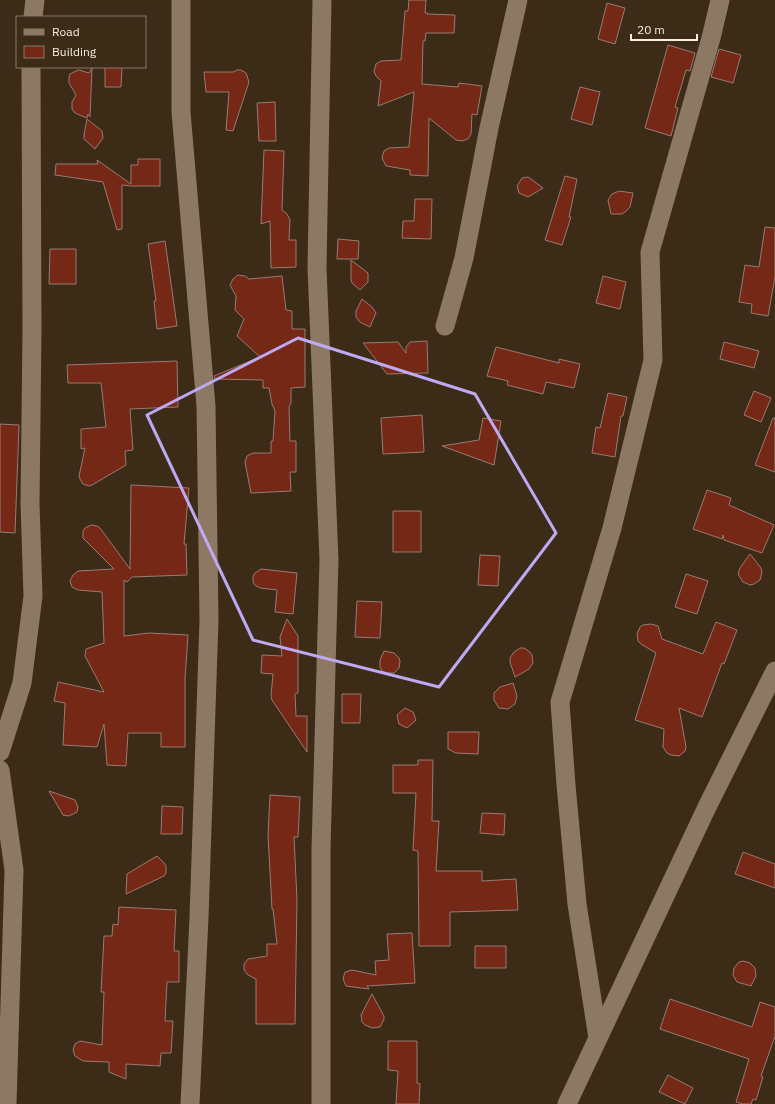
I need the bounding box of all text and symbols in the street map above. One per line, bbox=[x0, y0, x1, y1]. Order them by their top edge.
legend bbox=[16, 16, 146, 68]
scale bar bbox=[631, 16, 697, 42]
text: 20 m bbox=[637, 22, 665, 37]
text: Road bbox=[52, 24, 80, 39]
text: Building bbox=[52, 44, 97, 59]

